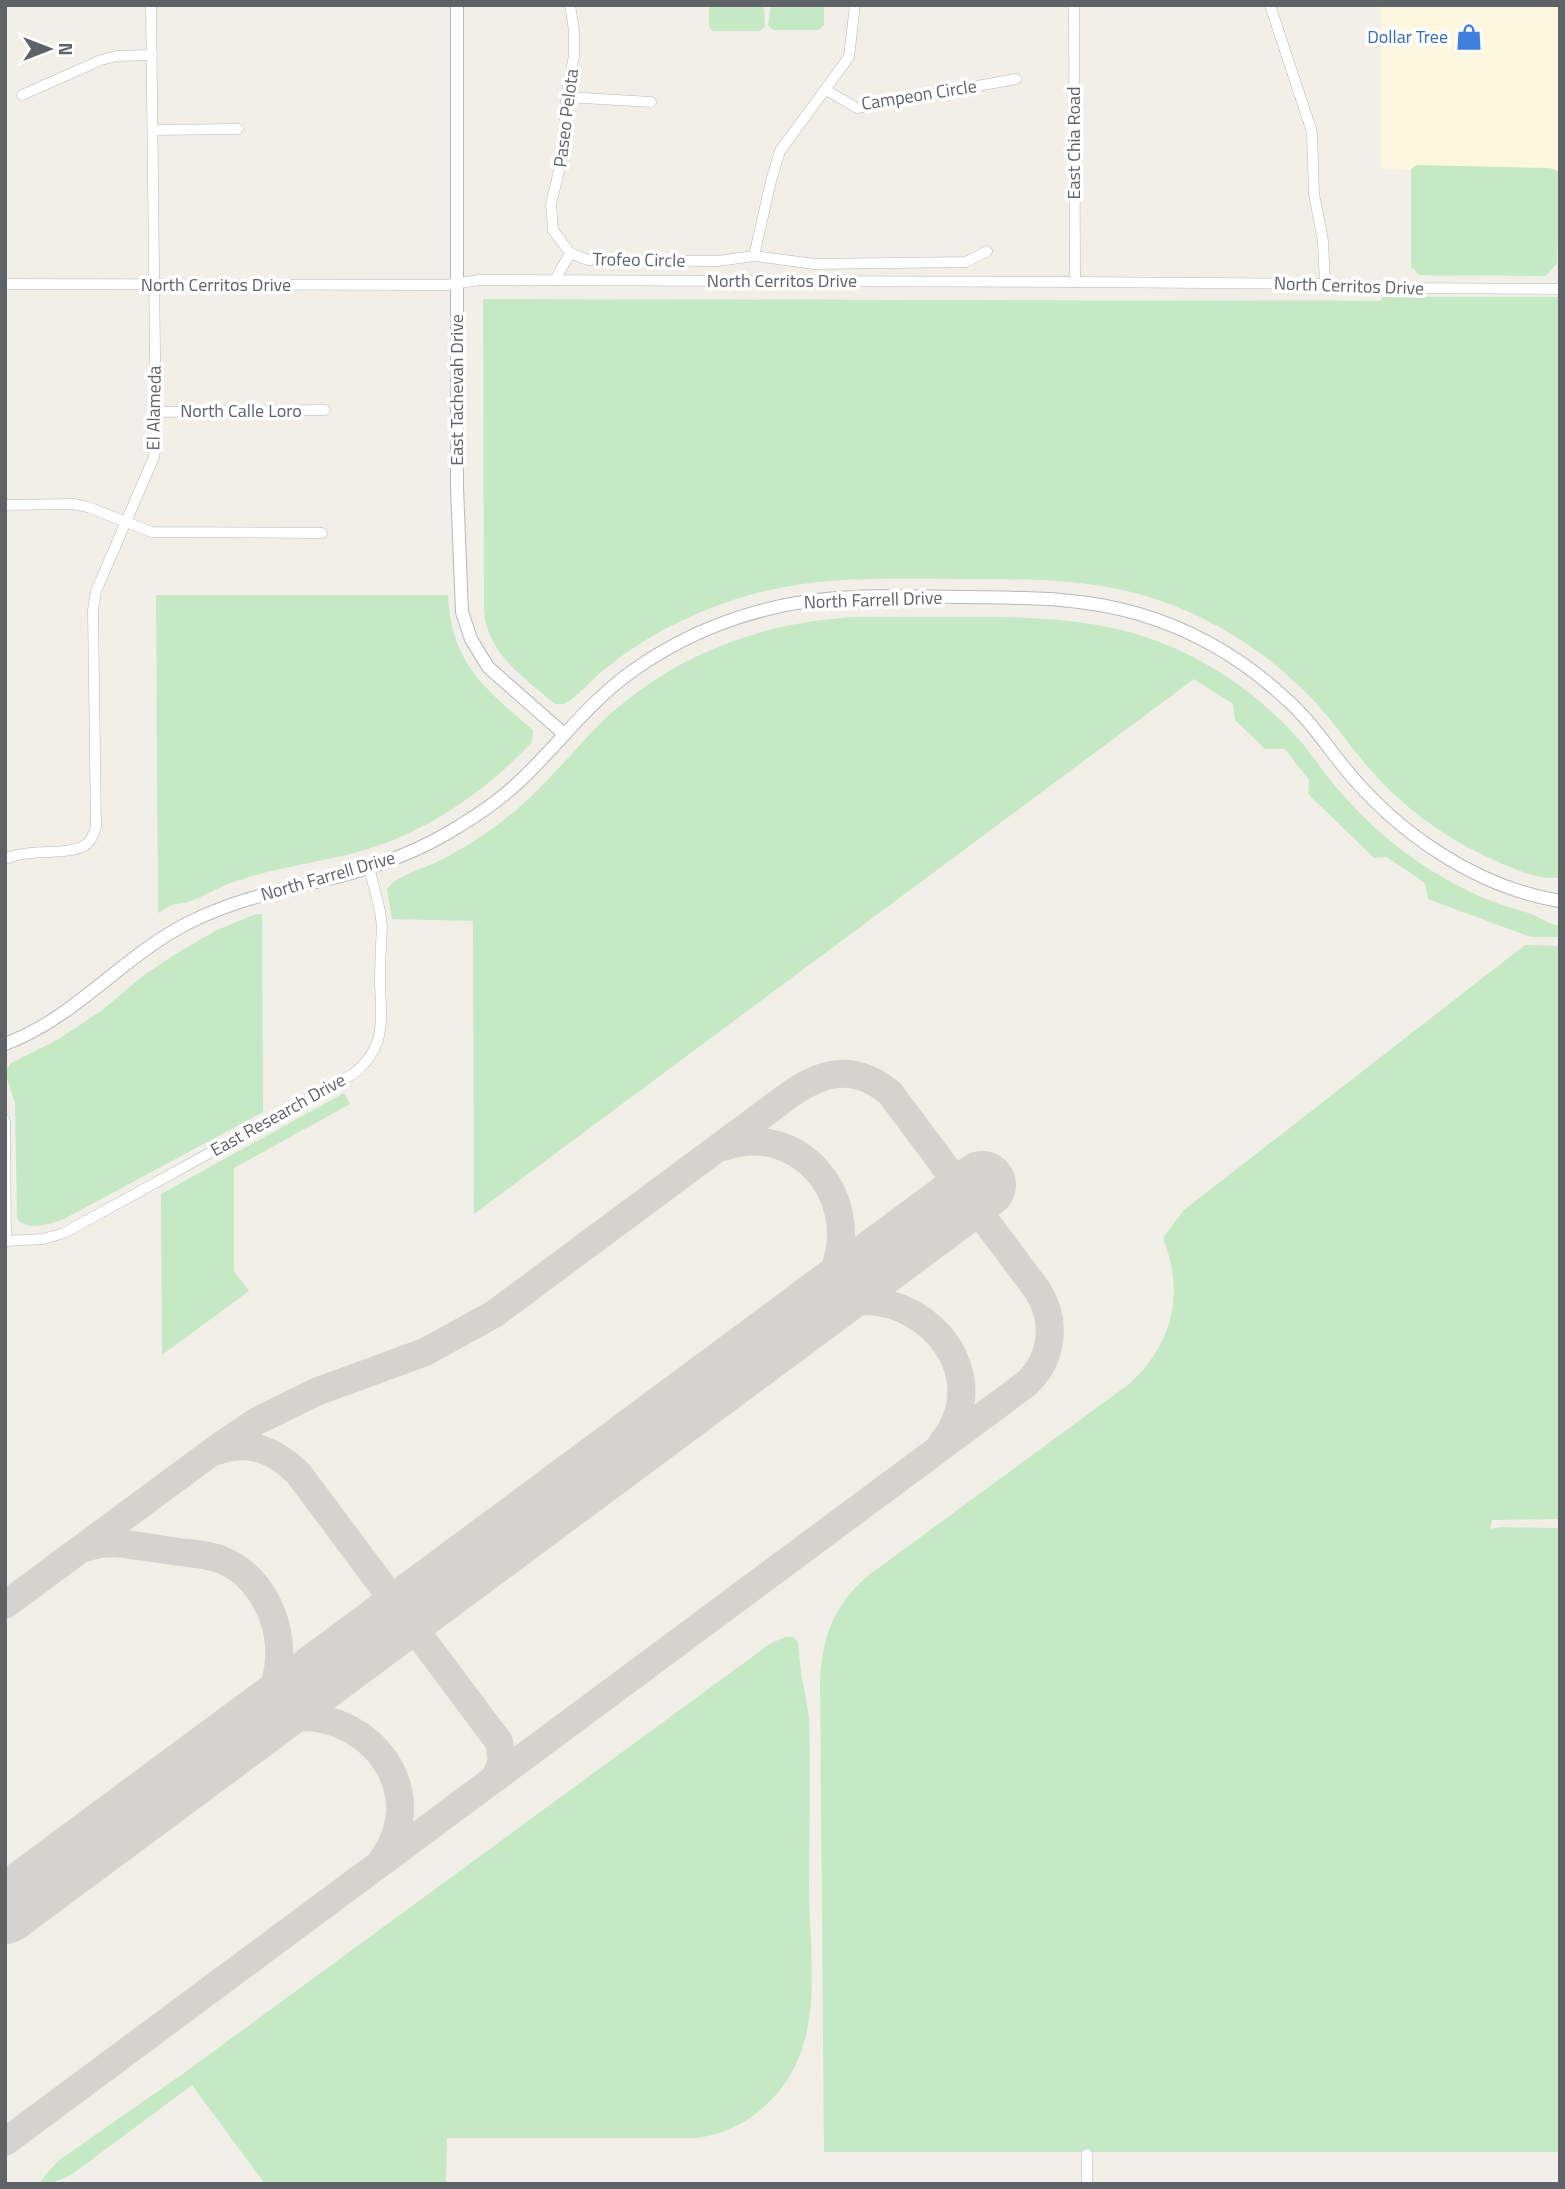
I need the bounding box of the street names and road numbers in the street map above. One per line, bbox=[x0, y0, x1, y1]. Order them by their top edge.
street label: Paseo Pelota bbox=[546, 67, 585, 169]
street label: Campeon Circle bbox=[859, 72, 979, 117]
street label: East Chia Road bbox=[1060, 87, 1087, 199]
street label: Trofeo Circle bbox=[592, 245, 686, 274]
street label: North Cerritos Drive bbox=[707, 267, 857, 294]
street label: North Cerritos Drive bbox=[1273, 269, 1425, 302]
street label: North Cerritos Drive bbox=[141, 271, 291, 298]
street label: East Tachevah Drive bbox=[443, 314, 470, 466]
street label: El Alameda bbox=[139, 365, 168, 451]
street label: North Calle Loro bbox=[180, 397, 302, 424]
street label: North Farrell Drive bbox=[803, 584, 943, 615]
street label: North Farrell Drive bbox=[257, 843, 398, 908]
street label: East Research Drive bbox=[205, 1066, 350, 1163]

